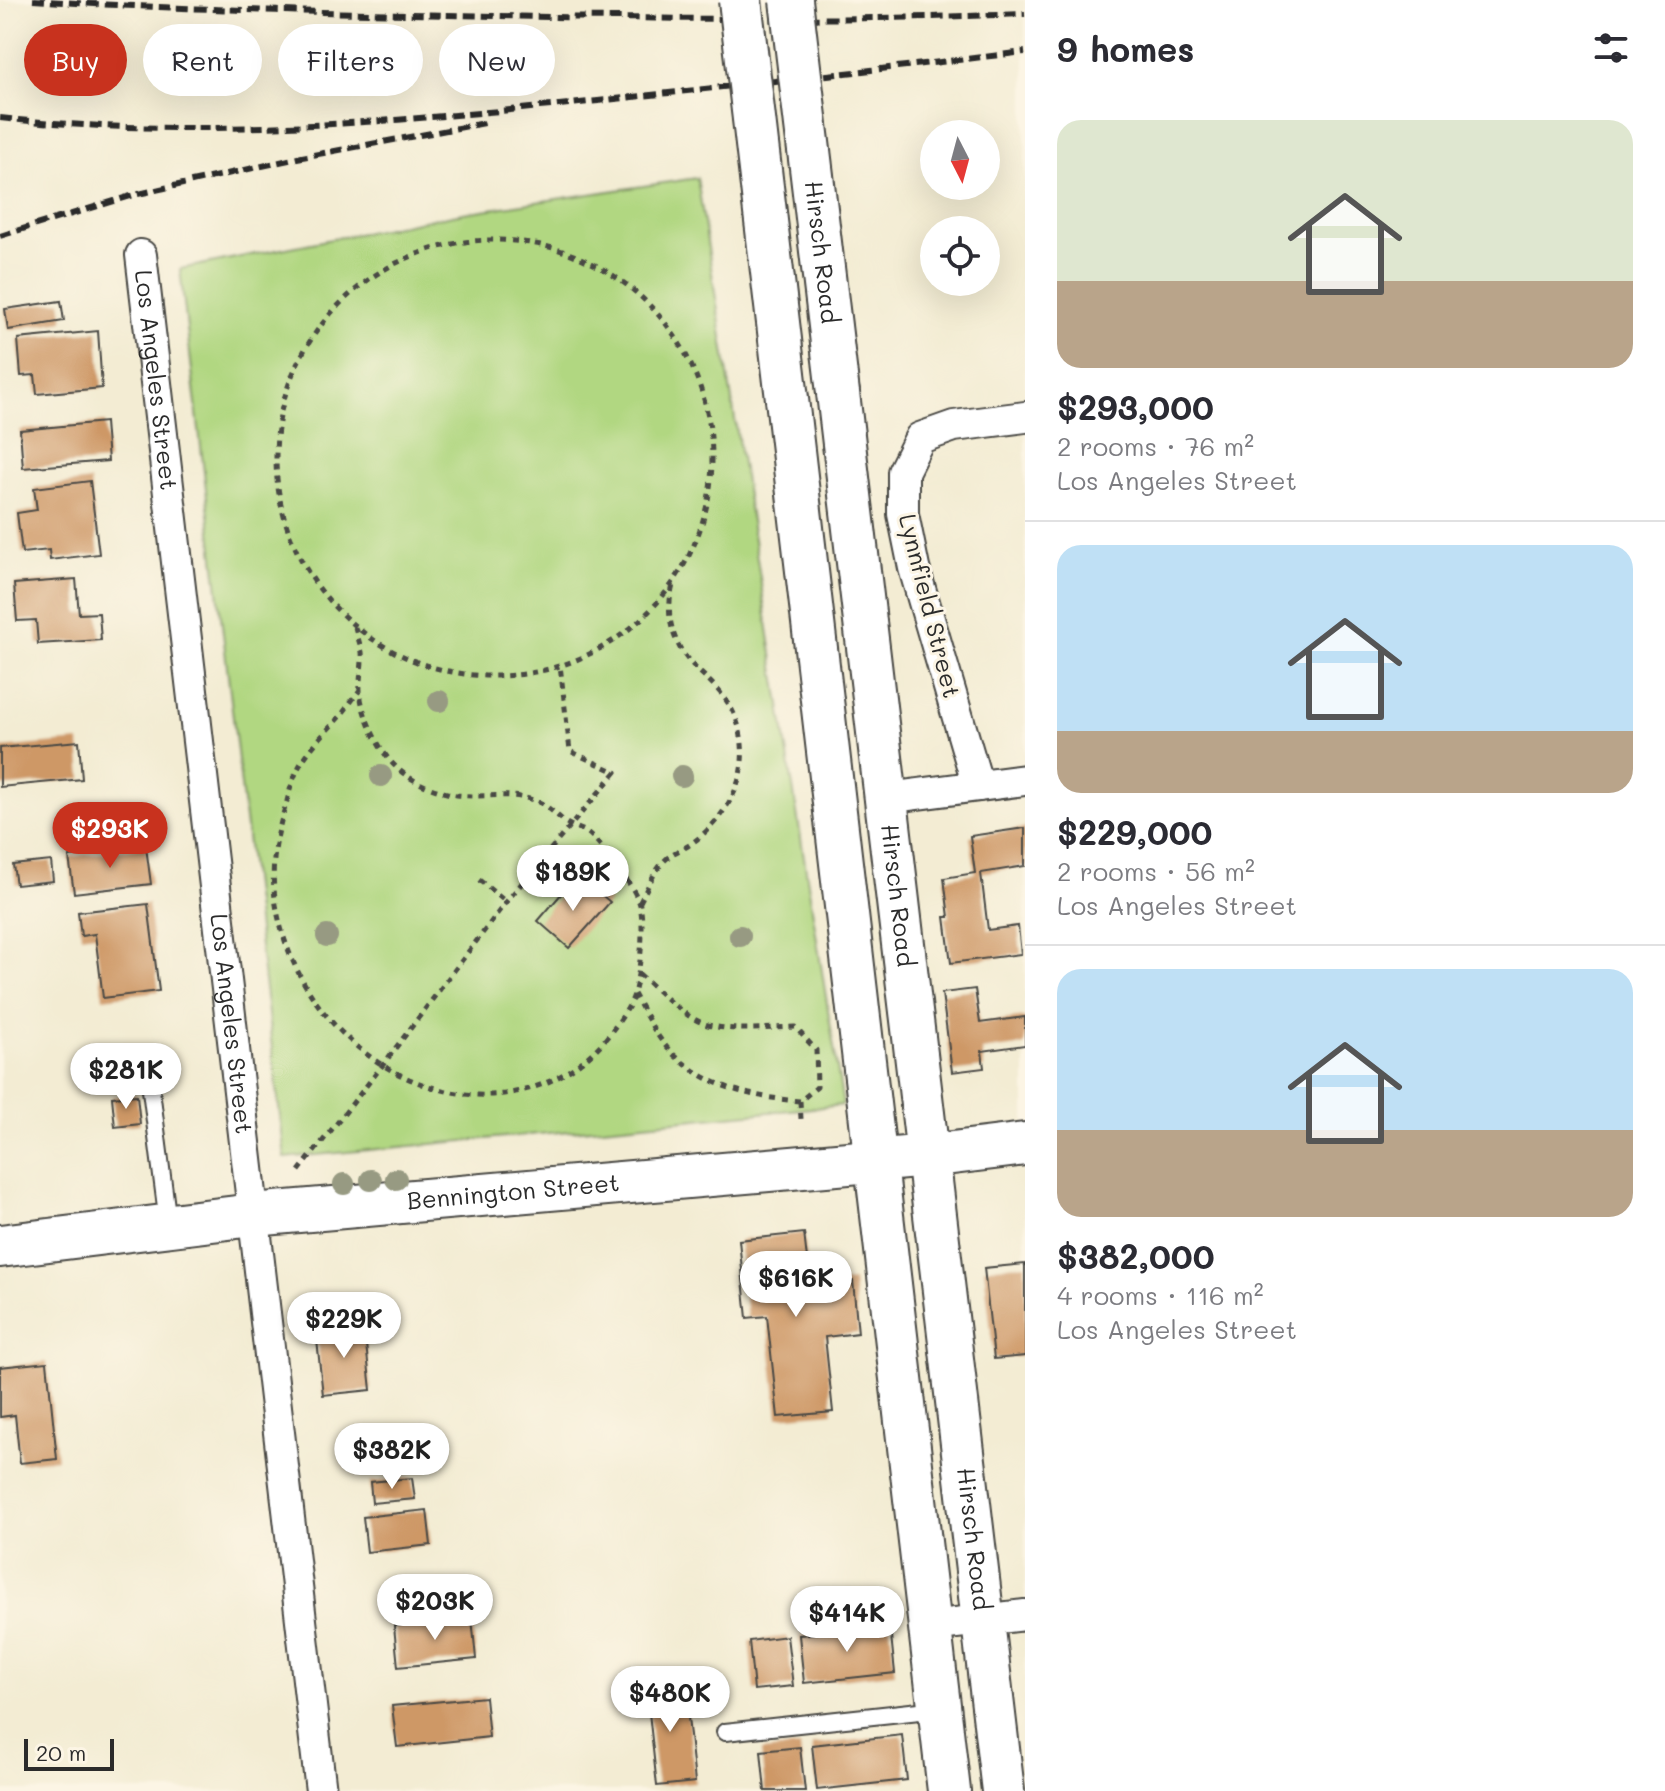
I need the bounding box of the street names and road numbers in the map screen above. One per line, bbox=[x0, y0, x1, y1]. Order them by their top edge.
street label: Hirsch Road bbox=[799, 179, 847, 325]
street label: Los Angeles Street bbox=[129, 268, 185, 492]
street label: Lynnfield Street bbox=[893, 510, 968, 701]
street label: Hirsch Road bbox=[875, 822, 923, 968]
street label: Los Angeles Street bbox=[204, 912, 261, 1135]
street label: Bennington Street bbox=[405, 1166, 621, 1215]
street label: Hirsch Road bbox=[951, 1466, 999, 1612]

